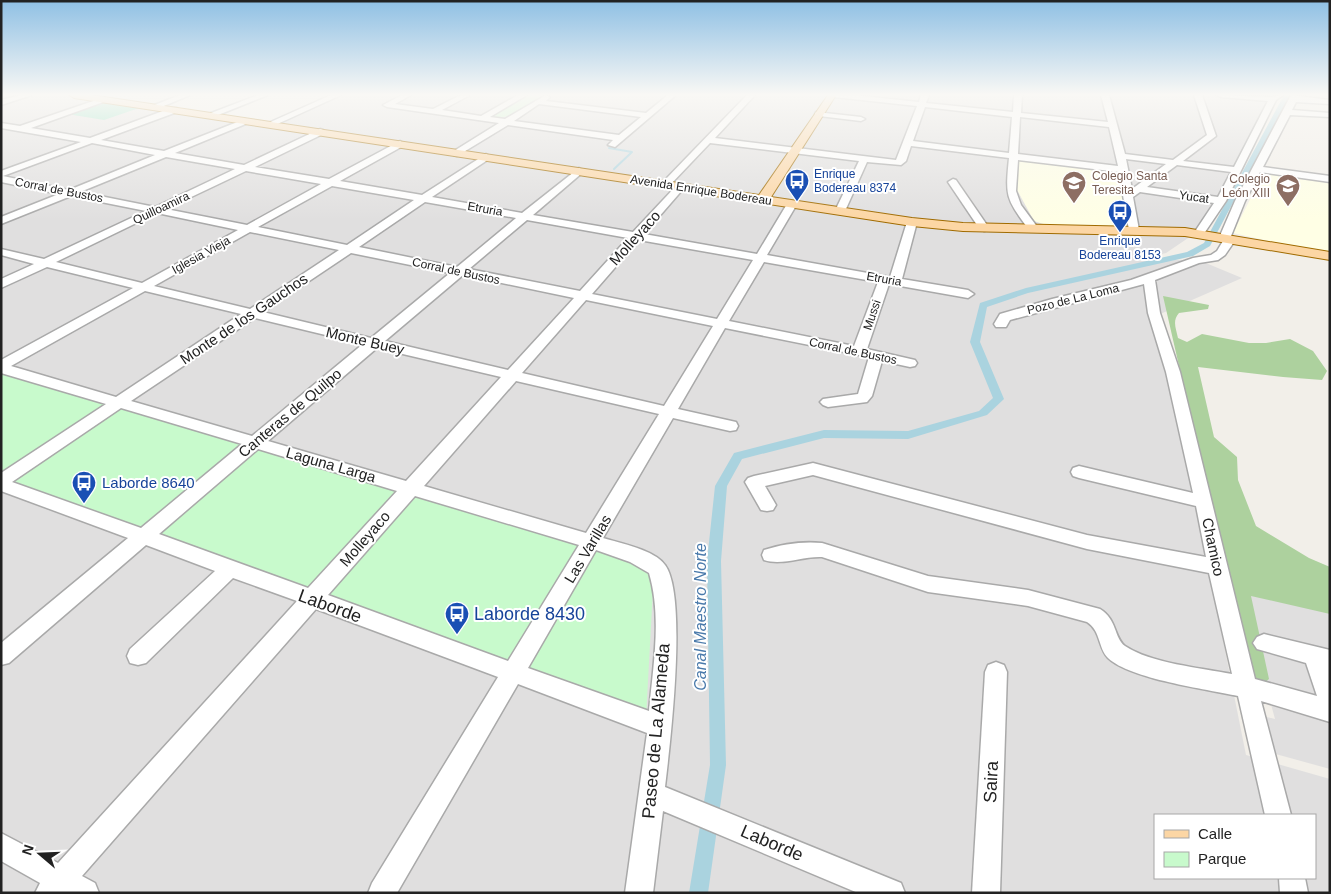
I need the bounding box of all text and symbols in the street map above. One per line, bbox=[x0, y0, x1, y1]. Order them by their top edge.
place label: Enrique Bodereau 8374 bbox=[814, 167, 896, 195]
bus stop icon: Enrique Bodereau 8374 bbox=[784, 168, 810, 202]
place label: Colegio Santa Teresita bbox=[1092, 169, 1168, 197]
school or university icon: Colegio Santa Teresita bbox=[1061, 170, 1087, 204]
street label: Avenida Enrique Bodereau bbox=[629, 172, 773, 208]
place label: Colegio León XIII bbox=[1222, 172, 1270, 200]
school or university icon: Colegio León XIII bbox=[1275, 173, 1301, 207]
street label: Corral de Bustos bbox=[14, 175, 104, 205]
street label: Yucat bbox=[1178, 188, 1210, 206]
street label: Quilloamira bbox=[131, 189, 192, 227]
street label: Etruria bbox=[466, 199, 504, 219]
bus stop icon: Enrique Bodereau 8153 bbox=[1107, 199, 1133, 233]
street label: Molleyaco bbox=[606, 207, 664, 268]
street label: Iglesia Vieja bbox=[169, 233, 233, 277]
place label: Enrique Bodereau 8153 bbox=[1079, 234, 1161, 262]
street label: Corral de Bustos bbox=[411, 255, 501, 287]
street label: Etruria bbox=[865, 269, 903, 289]
street label: Monte de los Gauchos bbox=[177, 270, 311, 368]
street label: Pozo de La Loma bbox=[1026, 281, 1121, 317]
street label: Mussi bbox=[860, 298, 884, 332]
street label: Monte Buey bbox=[324, 323, 407, 358]
street label: Corral de Bustos bbox=[808, 335, 898, 367]
street label: Canteras de Quilpo bbox=[235, 365, 345, 461]
street label: Laguna Larga bbox=[284, 444, 379, 486]
bus stop icon: Laborde 8640 bbox=[71, 470, 97, 504]
place label: Laborde 8640 bbox=[102, 474, 195, 491]
street label: Molleyaco bbox=[336, 508, 393, 570]
street label: Las Varillas bbox=[561, 512, 615, 586]
street label: Chamico bbox=[1199, 516, 1228, 578]
water label: Canal Maestro Norte bbox=[692, 543, 709, 691]
street label: Laborde bbox=[296, 585, 364, 627]
bus stop icon: Laborde 8430 bbox=[444, 601, 470, 635]
place label: Laborde 8430 bbox=[474, 604, 585, 624]
street label: Paseo de La Alameda bbox=[638, 641, 674, 820]
street label: Saira bbox=[980, 760, 1002, 804]
legend bbox=[1154, 814, 1316, 879]
street label: Laborde bbox=[738, 821, 806, 865]
text: Calle bbox=[1198, 825, 1232, 842]
north arrow bbox=[15, 829, 65, 879]
text: N bbox=[18, 842, 37, 857]
text: Parque bbox=[1198, 850, 1246, 867]

